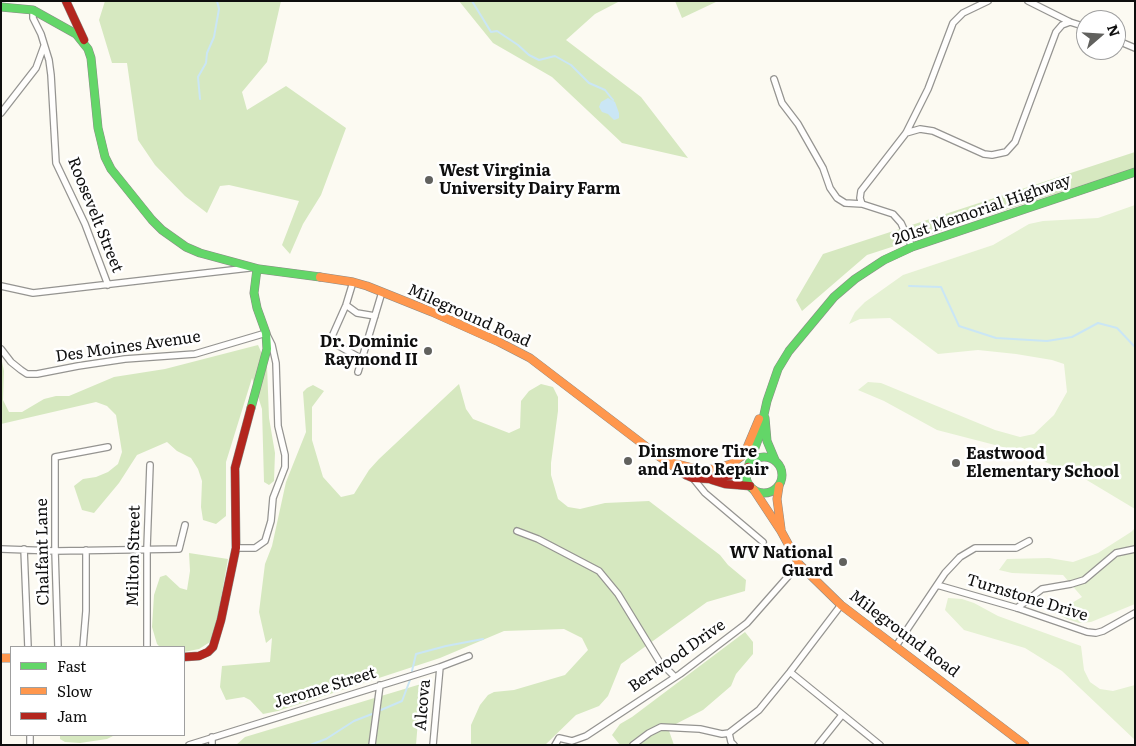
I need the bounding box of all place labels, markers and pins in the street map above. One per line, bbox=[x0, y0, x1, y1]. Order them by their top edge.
place label: West Virginia University Dairy Farm bbox=[439, 161, 620, 199]
marker: West Virginia University Dairy Farm bbox=[423, 174, 435, 186]
place label: Dr. Dominic Raymond II bbox=[320, 332, 418, 370]
marker: Dr. Dominic Raymond II bbox=[422, 345, 434, 357]
place label: Dinsmore Tire and Auto Repair bbox=[638, 442, 769, 480]
place label: Eastwood Elementary School bbox=[966, 444, 1119, 482]
marker: Dinsmore Tire and Auto Repair bbox=[622, 455, 634, 467]
marker: Eastwood Elementary School bbox=[950, 457, 962, 469]
place label: WV National Guard bbox=[729, 543, 833, 581]
marker: WV National Guard bbox=[837, 556, 849, 568]

